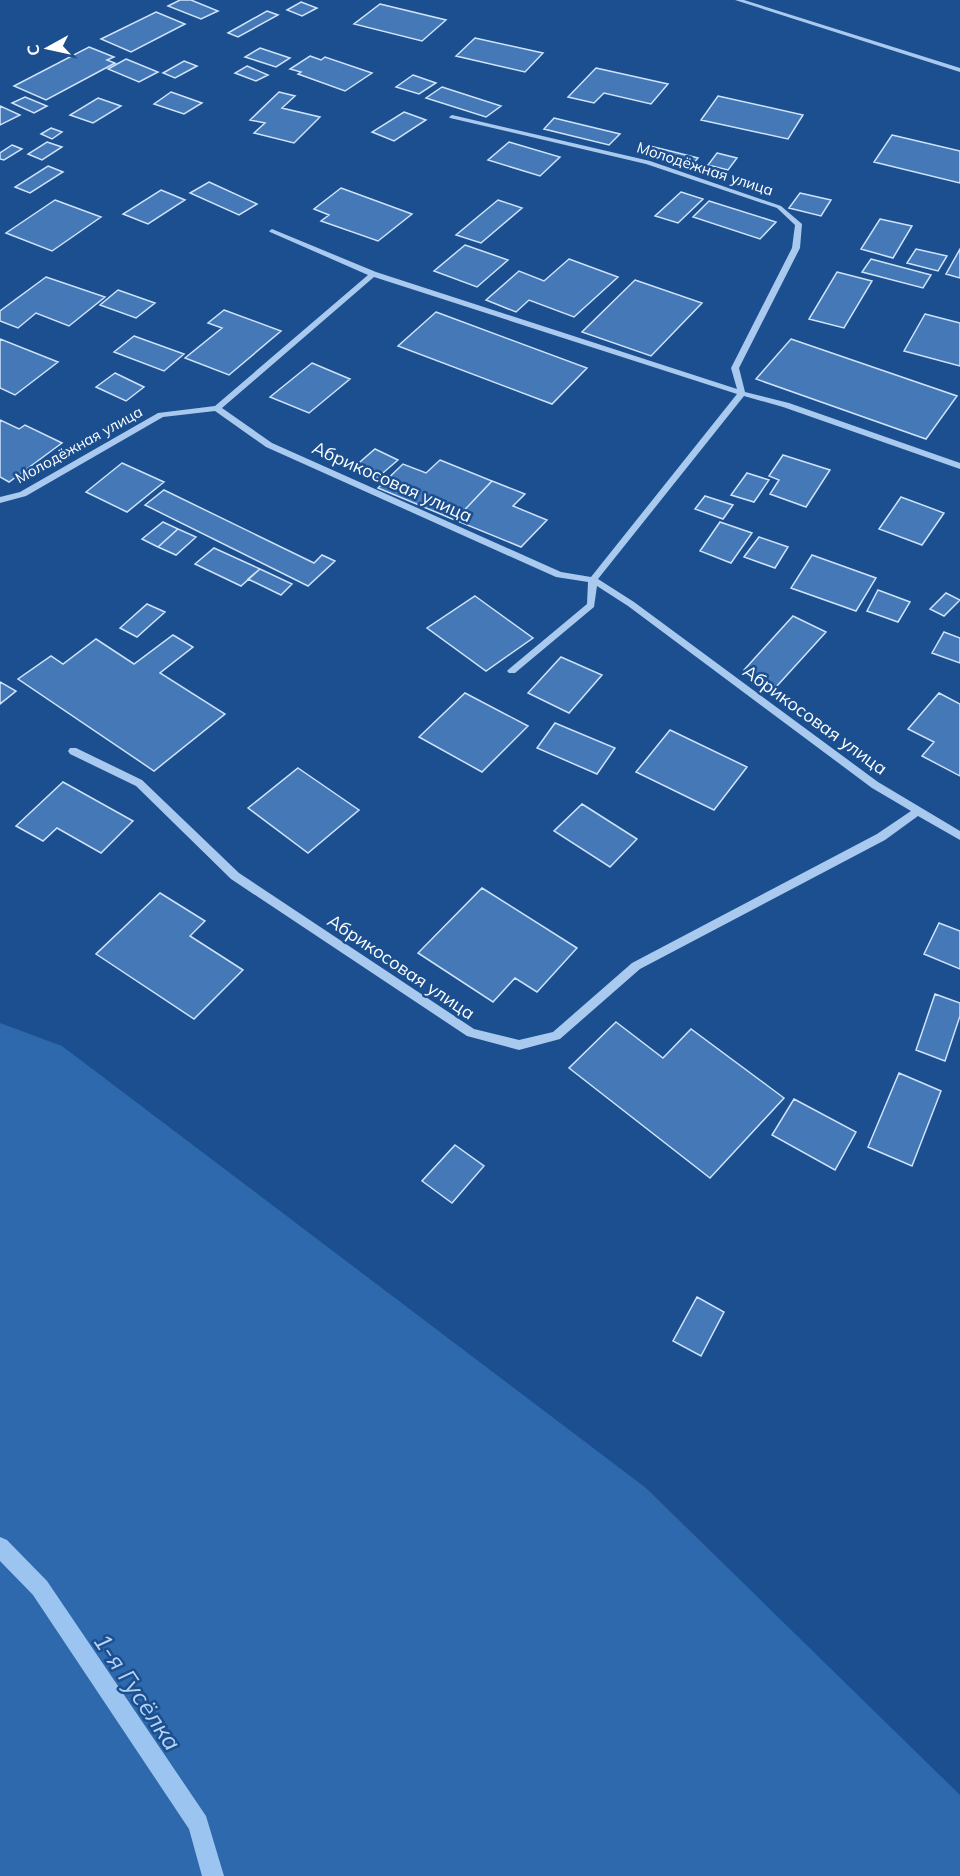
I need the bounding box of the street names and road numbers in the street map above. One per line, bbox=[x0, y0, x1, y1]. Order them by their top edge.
street label: Молодёжная улица bbox=[634, 137, 776, 200]
street label: Молодёжная улица bbox=[12, 402, 146, 487]
street label: Абрикосовая улица bbox=[309, 436, 476, 527]
street label: Абрикосовая улица bbox=[739, 660, 892, 780]
street label: Абрикосовая улица bbox=[323, 909, 479, 1024]

